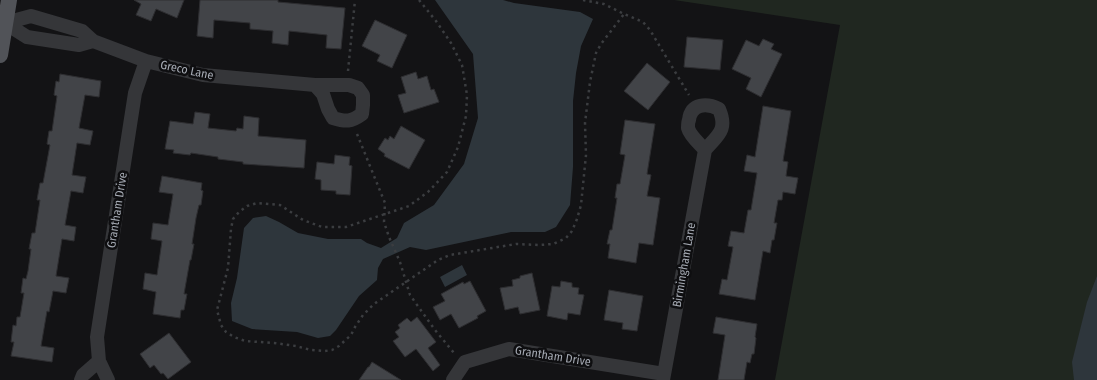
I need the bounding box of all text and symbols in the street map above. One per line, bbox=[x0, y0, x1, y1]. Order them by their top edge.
street label: Greco Lane bbox=[159, 58, 215, 82]
street label: Grantham Drive bbox=[104, 171, 130, 249]
street label: Birmingham Lane bbox=[670, 222, 698, 308]
street label: Grantham Drive bbox=[514, 343, 592, 369]

